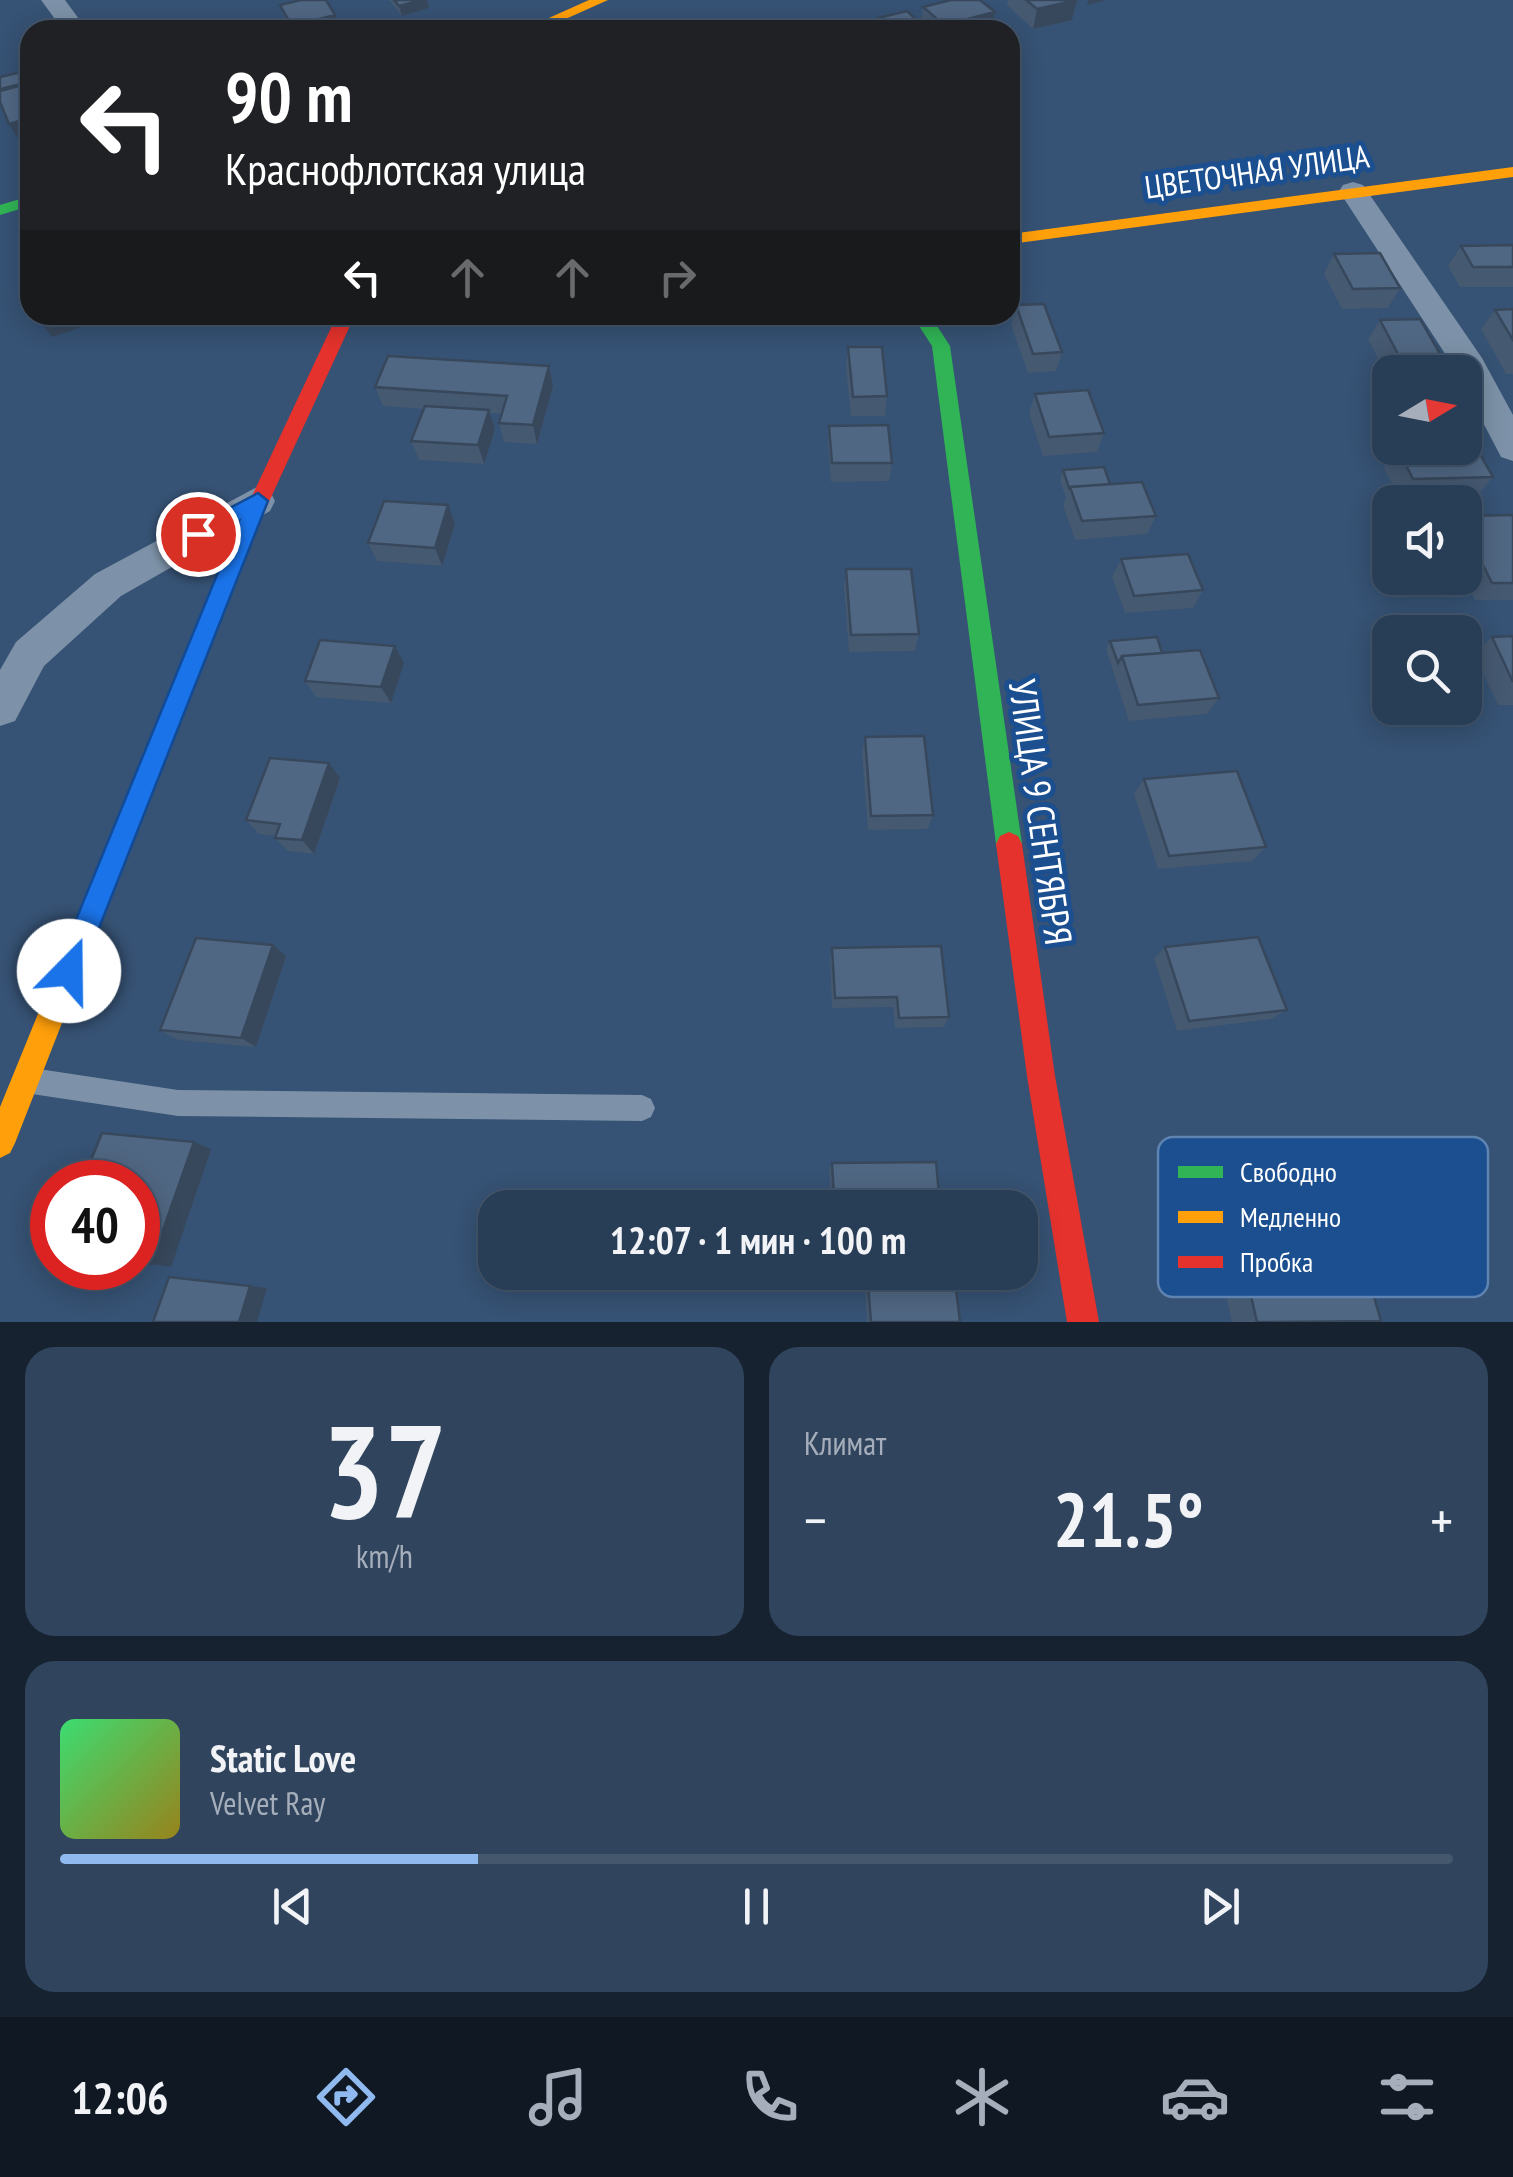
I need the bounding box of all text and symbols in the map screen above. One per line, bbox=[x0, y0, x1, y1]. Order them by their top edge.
text: 90 m bbox=[225, 51, 353, 141]
icon: left bbox=[60, 60, 190, 190]
street label: ЦВЕТОЧНАЯ УЛИЦА bbox=[1142, 134, 1372, 208]
text: Краснофлотская улица bbox=[225, 139, 586, 197]
icon: left bbox=[335, 250, 390, 305]
icon: ahead bbox=[440, 250, 495, 305]
icon: ahead bbox=[545, 250, 600, 305]
icon: right bbox=[650, 250, 705, 305]
north arrow bbox=[1372, 355, 1482, 465]
map controls bbox=[1372, 355, 1482, 725]
button: sound bbox=[1372, 485, 1482, 595]
pin bbox=[156, 492, 241, 577]
icon: arrive bbox=[171, 507, 226, 562]
button: search bbox=[1372, 615, 1482, 725]
street label: УЛИЦА 9 СЕНТЯБРЯ bbox=[999, 676, 1084, 948]
position arrow bbox=[17, 919, 121, 1023]
legend bbox=[1158, 1137, 1488, 1297]
text: Свободно bbox=[1240, 1153, 1337, 1190]
speed limit sign: 40 bbox=[30, 1160, 160, 1290]
text: Медленно bbox=[1240, 1198, 1341, 1235]
text: 12:07 · 1 мин · 100 m bbox=[610, 1215, 906, 1264]
text: Пробка bbox=[1240, 1243, 1313, 1280]
text: 37 bbox=[322, 1386, 447, 1554]
text: Климат bbox=[804, 1422, 886, 1464]
text: 21.5° bbox=[1053, 1471, 1204, 1568]
text: − bbox=[804, 1484, 827, 1555]
text: + bbox=[1430, 1484, 1453, 1555]
text: km/h bbox=[356, 1535, 413, 1577]
text: Static Love bbox=[210, 1733, 356, 1782]
text: Velvet Ray bbox=[210, 1782, 325, 1824]
icon: previous bbox=[265, 1879, 320, 1934]
icon: pause bbox=[729, 1879, 784, 1934]
icon: next bbox=[1193, 1879, 1248, 1934]
icon: directions bbox=[311, 2062, 381, 2132]
icon: music bbox=[523, 2062, 593, 2132]
icon: phone bbox=[735, 2062, 805, 2132]
icon: climate bbox=[947, 2062, 1017, 2132]
icon: car bbox=[1160, 2062, 1230, 2132]
icon: filters bbox=[1372, 2062, 1442, 2132]
text: 12:06 bbox=[71, 2068, 168, 2126]

